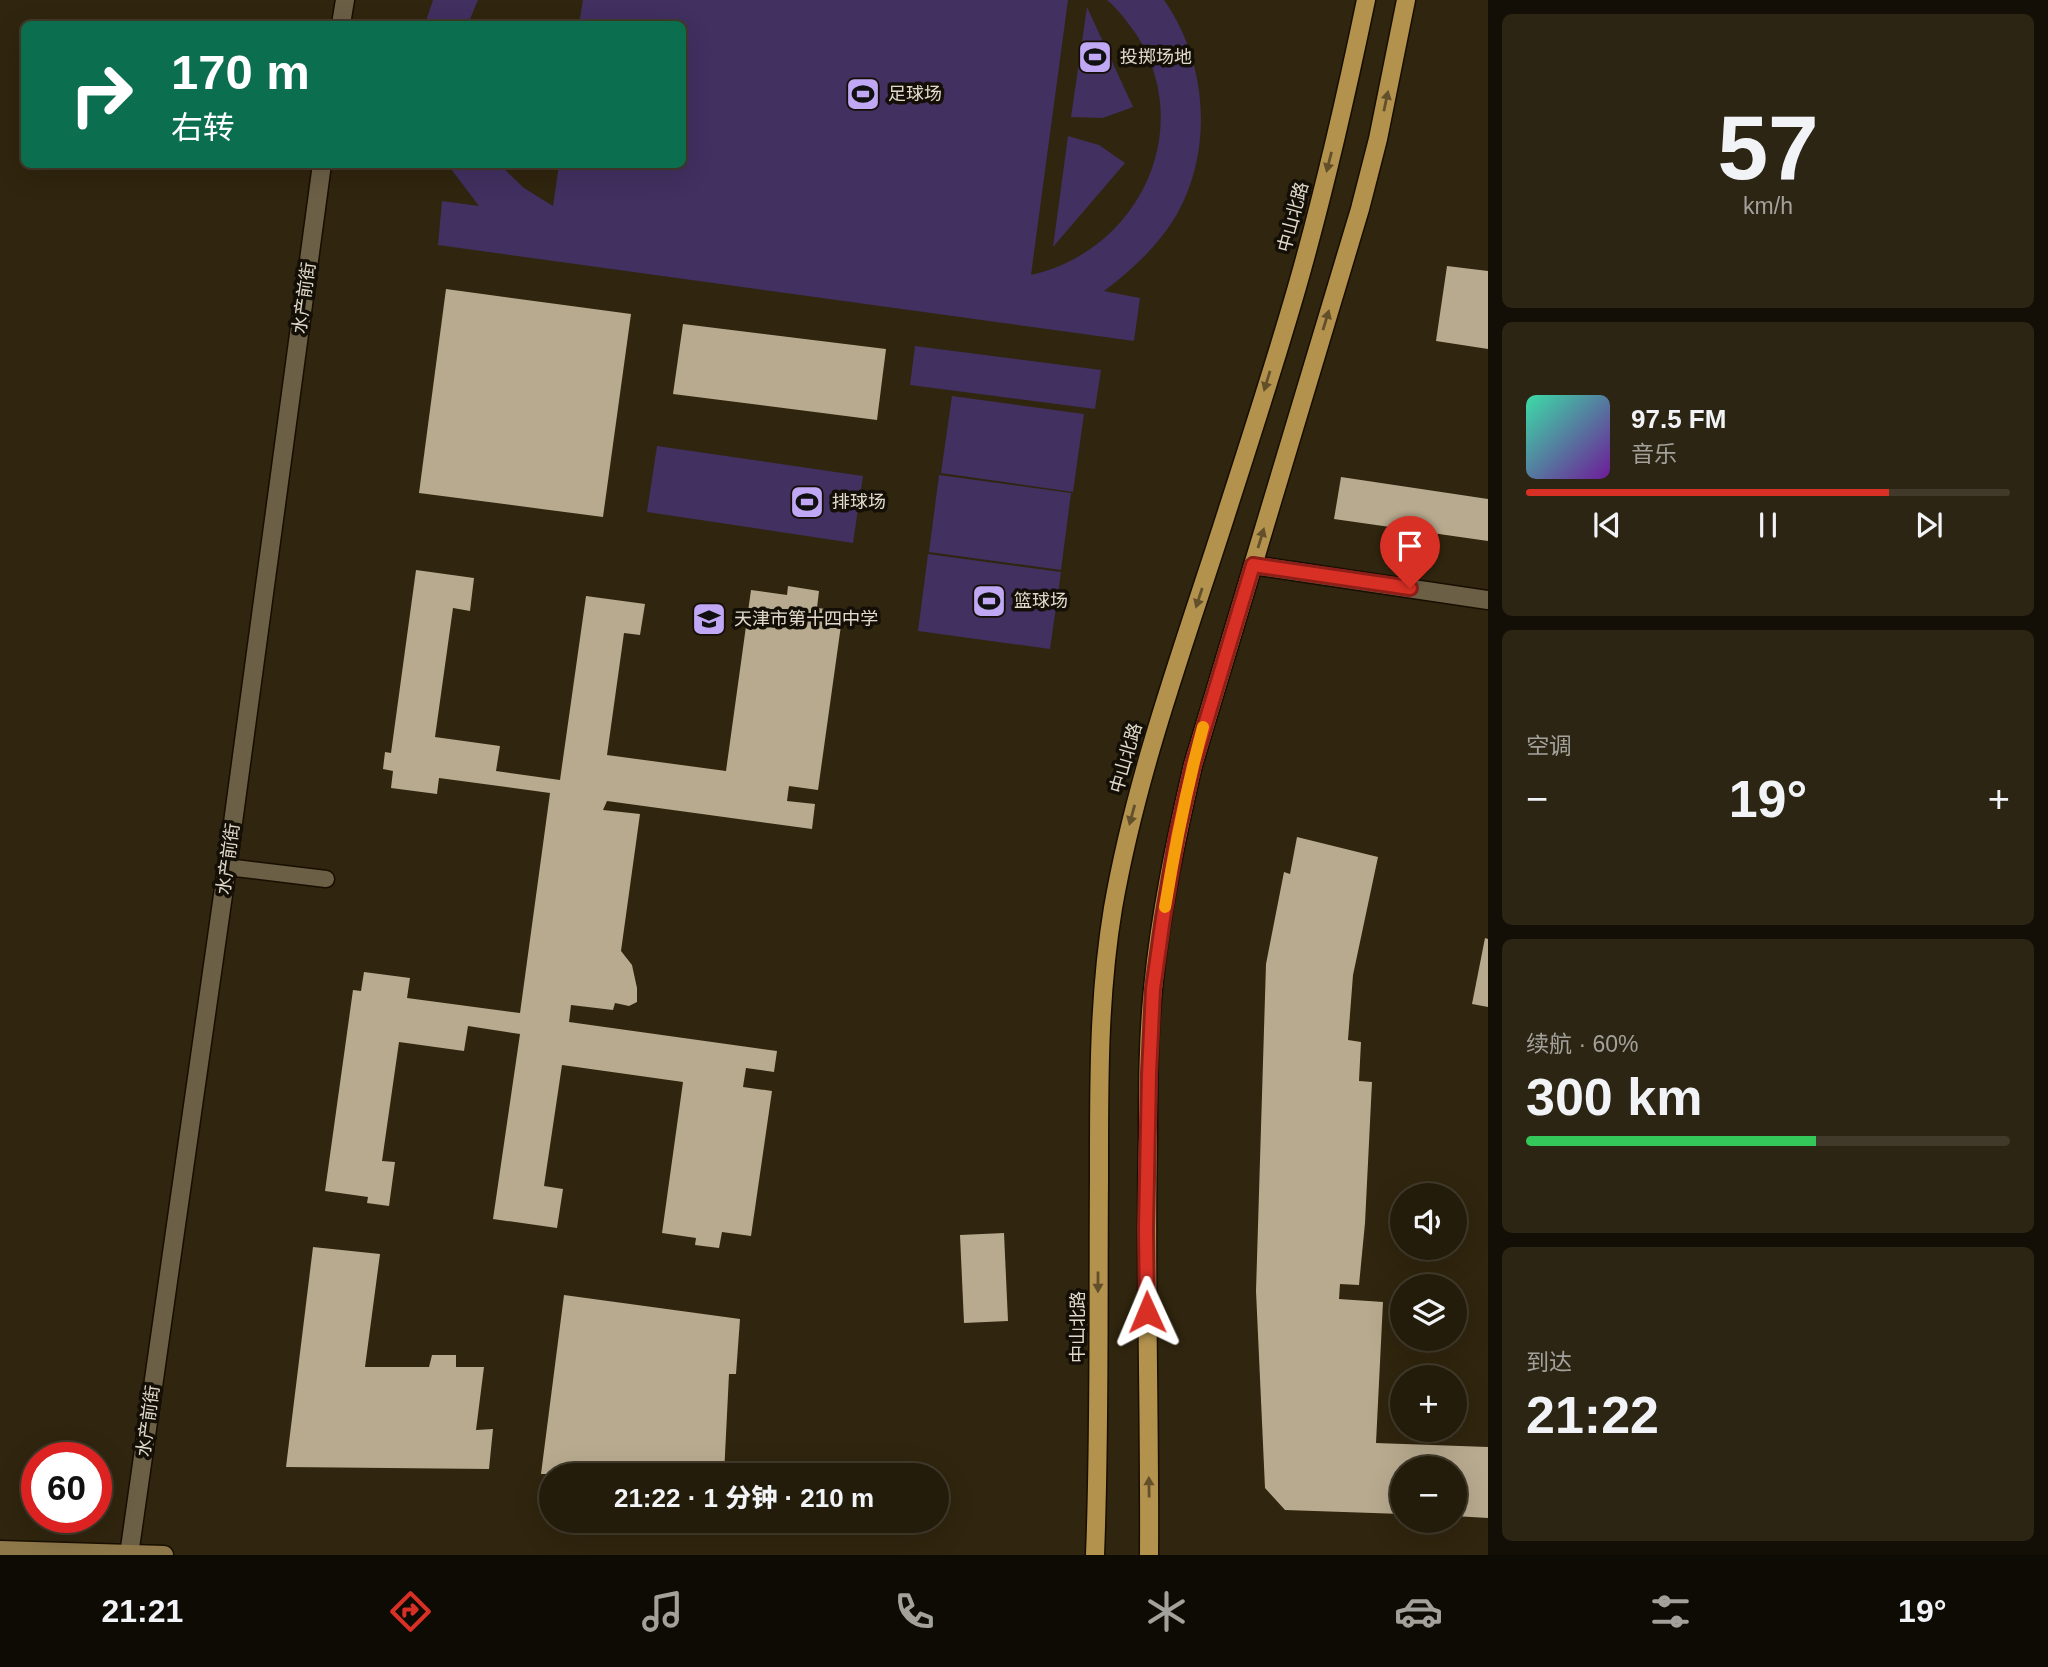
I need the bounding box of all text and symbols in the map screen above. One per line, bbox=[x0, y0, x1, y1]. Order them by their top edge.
sports icon: 投掷场地 bbox=[1076, 38, 1114, 76]
text: 170 m bbox=[171, 45, 310, 99]
place label: 投掷场地 bbox=[1120, 47, 1192, 67]
icon: right bbox=[56, 49, 147, 140]
sports icon: 足球场 bbox=[844, 75, 882, 113]
place label: 足球场 bbox=[888, 84, 942, 104]
one-way arrow bbox=[1380, 90, 1391, 112]
text: 57 bbox=[1717, 97, 1819, 198]
text: 右转 bbox=[171, 110, 235, 146]
one-way arrow bbox=[1323, 151, 1334, 173]
street label: 中山北路 bbox=[1274, 180, 1312, 254]
text: km/h bbox=[1743, 193, 1793, 219]
street label: 水产前街 bbox=[289, 261, 319, 335]
one-way arrow bbox=[1322, 309, 1332, 330]
one-way arrow bbox=[1262, 371, 1272, 392]
text: 97.5 FM bbox=[1631, 404, 1726, 434]
text: 音乐 bbox=[1631, 441, 1677, 467]
sports icon: 排球场 bbox=[788, 483, 826, 521]
place label: 排球场 bbox=[832, 492, 886, 512]
icon: previous bbox=[1588, 506, 1626, 544]
icon: pause bbox=[1749, 506, 1787, 544]
icon: next bbox=[1910, 506, 1948, 544]
pin bbox=[1380, 516, 1440, 588]
one-way arrow bbox=[1257, 527, 1267, 548]
icon: arrive bbox=[1391, 527, 1429, 565]
sports icon: 篮球场 bbox=[970, 582, 1008, 620]
one-way arrow bbox=[1193, 587, 1204, 608]
place label: 篮球场 bbox=[1014, 591, 1068, 611]
school or university icon: 天津市第十四中学 bbox=[690, 600, 728, 638]
place label: 天津市第十四中学 bbox=[734, 609, 878, 629]
street label: 中山北路 bbox=[1106, 721, 1146, 795]
text: 空调 bbox=[1526, 733, 1572, 759]
text: 19° bbox=[1729, 770, 1807, 828]
text: − bbox=[1526, 778, 1548, 820]
text: + bbox=[1988, 778, 2010, 820]
one-way arrow bbox=[1126, 804, 1137, 826]
street label: 水产前街 bbox=[213, 822, 243, 896]
text: 续航 · 60% bbox=[1526, 1031, 1638, 1057]
text: 300 km bbox=[1526, 1068, 1702, 1126]
map controls bbox=[1390, 1183, 1467, 1533]
button: sound bbox=[1390, 1183, 1467, 1260]
one-way arrow bbox=[1092, 1272, 1104, 1294]
button: layers bbox=[1390, 1274, 1467, 1351]
position arrow bbox=[1110, 1275, 1184, 1349]
street label: 中山北路 bbox=[1068, 1291, 1088, 1363]
text: 到达 bbox=[1526, 1349, 1572, 1375]
button: + bbox=[1390, 1365, 1467, 1442]
street label: 水产前街 bbox=[133, 1384, 163, 1458]
text: 21:22 bbox=[1526, 1386, 1659, 1444]
speed limit sign: 60 bbox=[21, 1442, 112, 1533]
button: − bbox=[1390, 1456, 1467, 1533]
one-way arrow bbox=[1143, 1476, 1154, 1498]
text: 21:22 · 1 分钟 · 210 m bbox=[614, 1483, 874, 1513]
icon: directions bbox=[386, 1587, 435, 1636]
icon: music bbox=[638, 1587, 687, 1636]
icon: phone bbox=[890, 1587, 939, 1636]
icon: climate bbox=[1142, 1587, 1191, 1636]
icon: car bbox=[1394, 1587, 1443, 1636]
icon: filters bbox=[1646, 1587, 1695, 1636]
text: 21:21 bbox=[101, 1593, 183, 1629]
text: 19° bbox=[1898, 1593, 1947, 1629]

